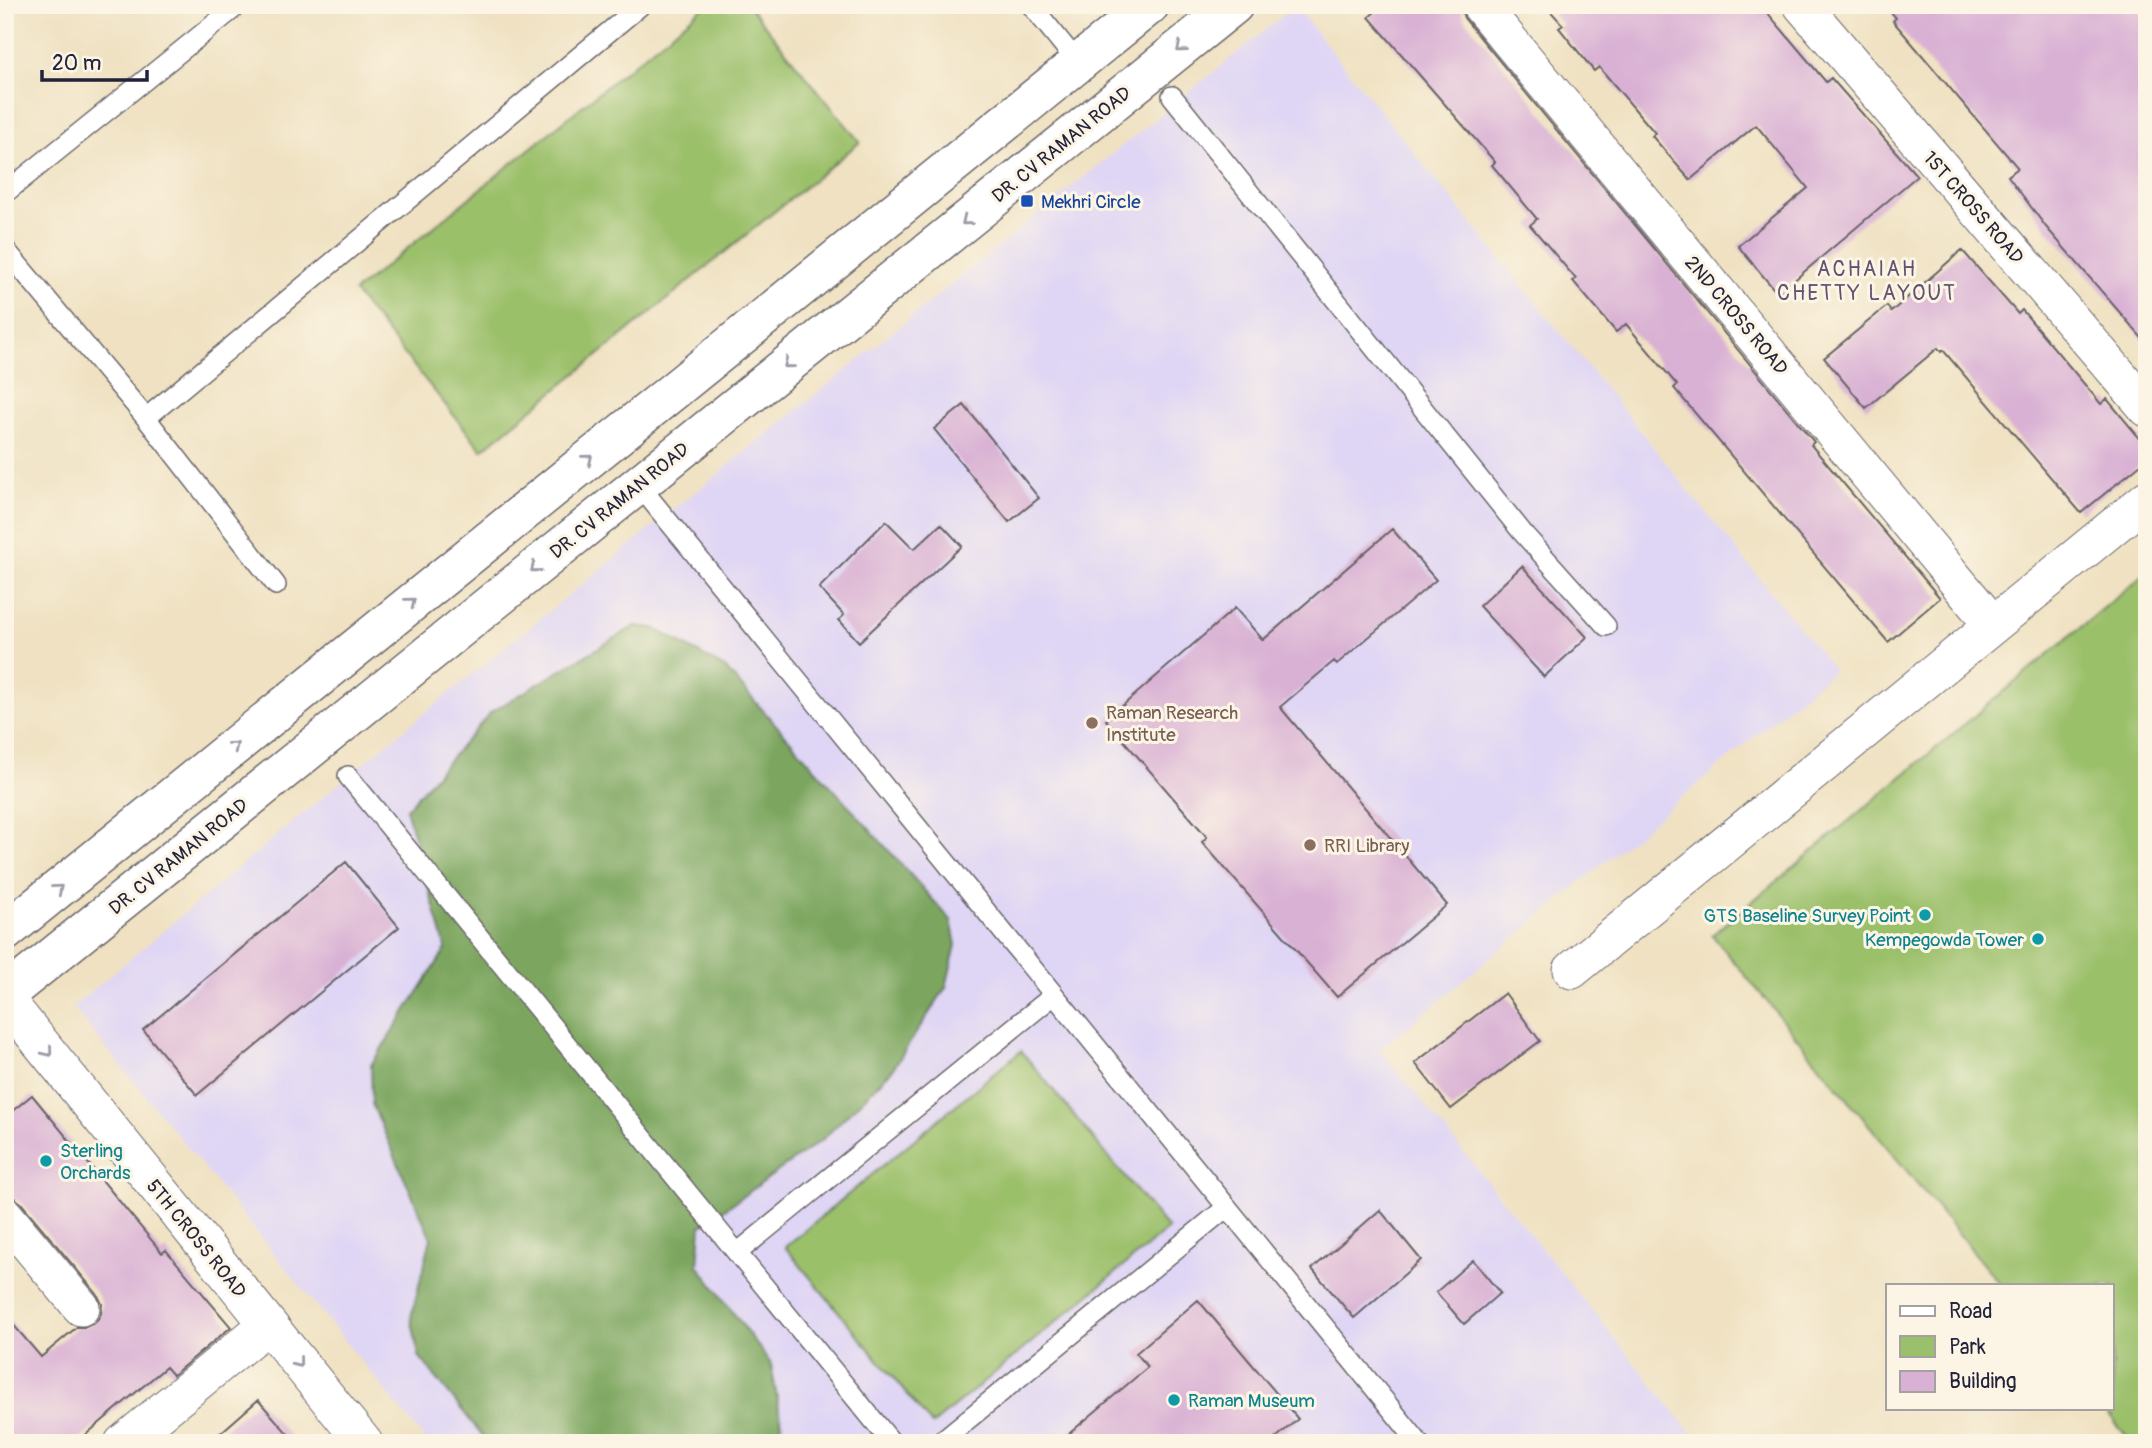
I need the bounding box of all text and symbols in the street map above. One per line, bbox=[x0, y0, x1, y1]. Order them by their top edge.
scale bar bbox=[42, 38, 147, 82]
one-way arrow bbox=[1177, 40, 1190, 52]
text: 20 m bbox=[52, 50, 101, 77]
street label: DR. CV RAMAN ROAD bbox=[987, 81, 1136, 208]
street label: 1ST CROSS ROAD bbox=[1918, 146, 2029, 269]
place label: Mekhri Circle bbox=[1041, 190, 1141, 214]
marker: Mekhri Circle bbox=[1019, 193, 1035, 209]
one-way arrow bbox=[961, 213, 973, 226]
street label: 2ND CROSS ROAD bbox=[1680, 251, 1793, 380]
district label: ACHAIAH CHETTY LAYOUT bbox=[1777, 256, 1957, 307]
one-way arrow bbox=[784, 355, 796, 368]
street label: DR. CV RAMAN ROAD bbox=[545, 437, 694, 564]
one-way arrow bbox=[581, 455, 593, 468]
one-way arrow bbox=[530, 559, 542, 572]
one-way arrow bbox=[404, 598, 416, 611]
place label: Raman Research Institute bbox=[1106, 701, 1238, 747]
marker: Raman Research Institute bbox=[1084, 715, 1100, 731]
one-way arrow bbox=[227, 741, 239, 754]
street label: DR. CV RAMAN ROAD bbox=[104, 793, 253, 920]
place label: RRI Library bbox=[1324, 834, 1409, 858]
marker: RRI Library bbox=[1302, 837, 1318, 853]
one-way arrow bbox=[49, 885, 62, 897]
place label: GTS Baseline Survey Point bbox=[1704, 904, 1911, 928]
marker: GTS Baseline Survey Point bbox=[1917, 907, 1933, 923]
place label: Kempegowda Tower bbox=[1865, 928, 2024, 952]
marker: Kempegowda Tower bbox=[2030, 931, 2046, 947]
one-way arrow bbox=[39, 1045, 52, 1057]
place label: Sterling Orchards bbox=[60, 1139, 131, 1185]
marker: Sterling Orchards bbox=[38, 1153, 54, 1169]
street label: 5TH CROSS ROAD bbox=[141, 1175, 251, 1303]
legend bbox=[1886, 1284, 2114, 1410]
text: Road bbox=[1949, 1298, 1993, 1325]
text: Park bbox=[1949, 1334, 1986, 1361]
one-way arrow bbox=[290, 1354, 302, 1367]
text: Building bbox=[1949, 1368, 2016, 1395]
place label: Raman Museum bbox=[1188, 1389, 1315, 1413]
marker: Raman Museum bbox=[1166, 1392, 1182, 1408]

